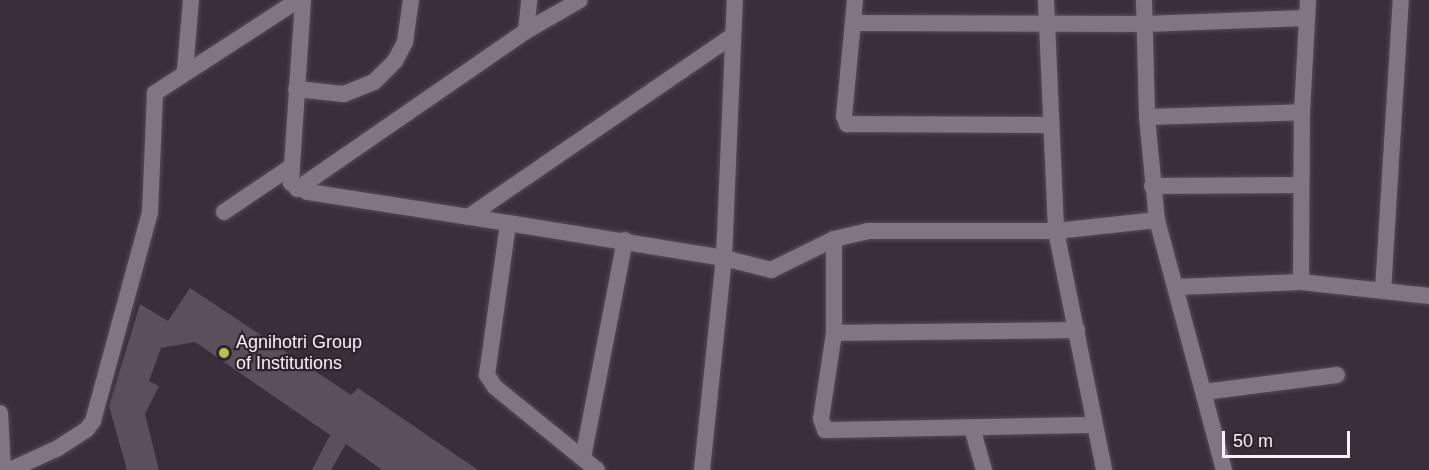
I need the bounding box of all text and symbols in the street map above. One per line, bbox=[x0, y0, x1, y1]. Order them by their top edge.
place label: Agnihotri Group of Institutions bbox=[236, 332, 362, 374]
marker: Agnihotri Group of Institutions bbox=[217, 346, 231, 360]
scale bar bbox=[1225, 419, 1352, 457]
text: 50 m bbox=[1233, 431, 1273, 451]

